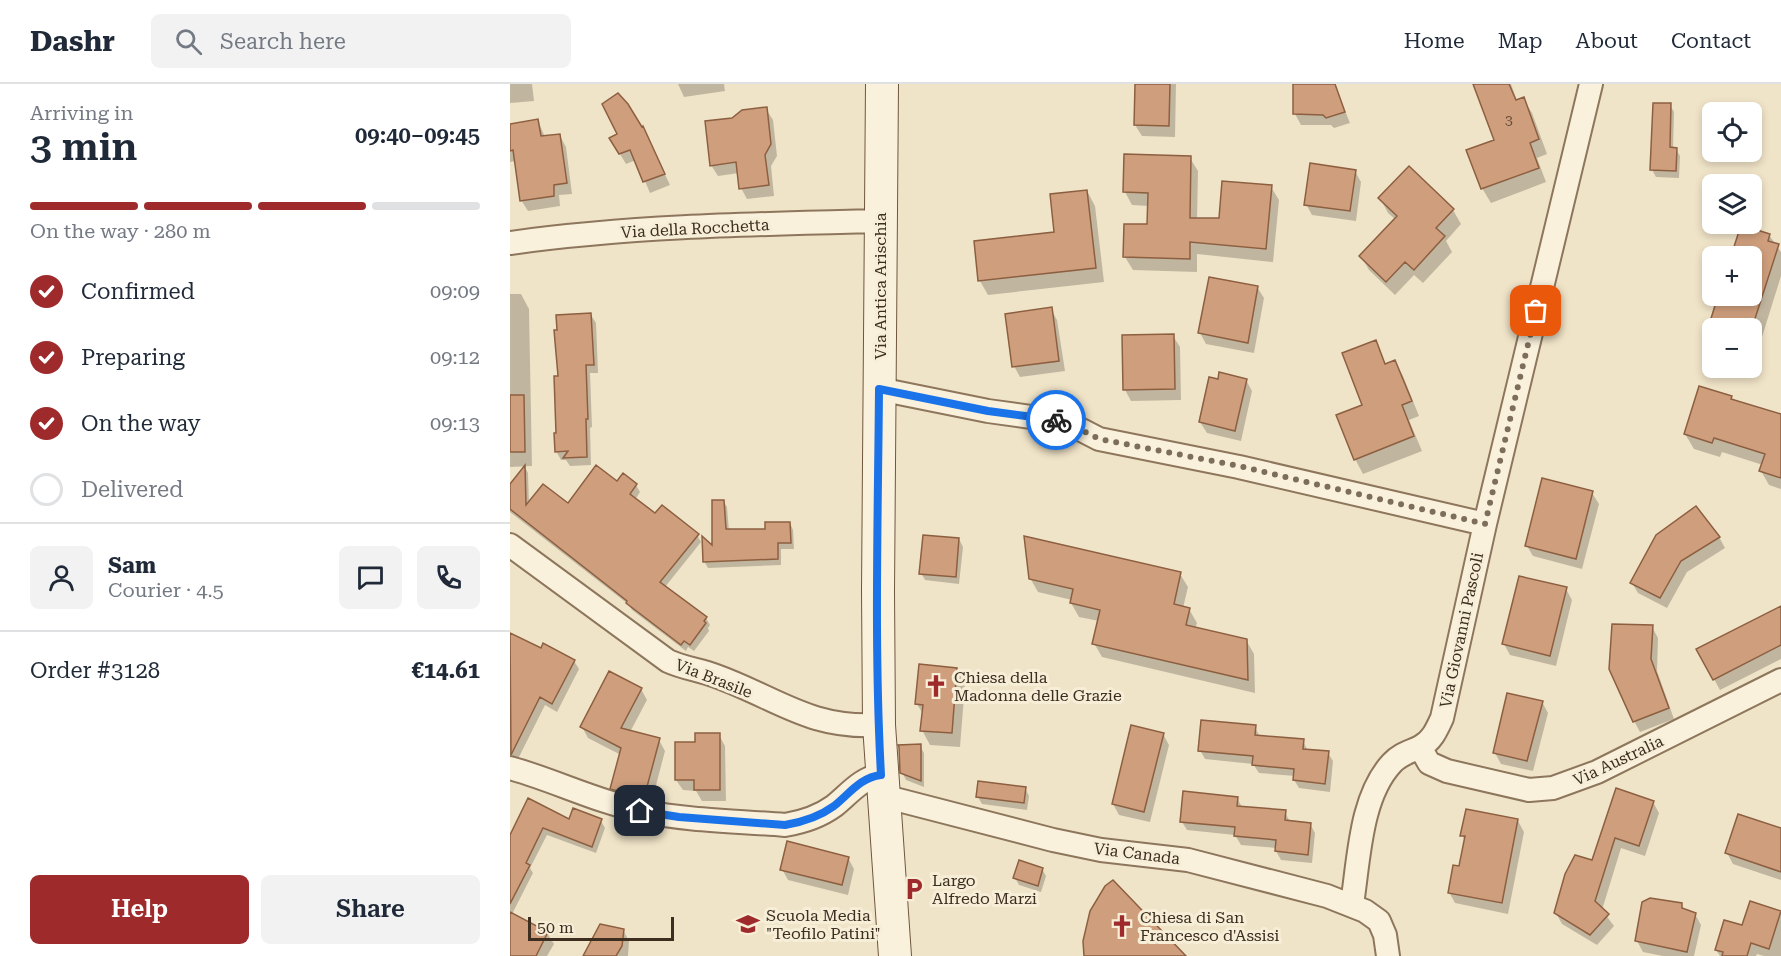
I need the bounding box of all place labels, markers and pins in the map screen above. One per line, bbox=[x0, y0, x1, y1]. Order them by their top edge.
pin bbox=[1510, 285, 1561, 336]
place label: Chiesa della Madonna delle Grazie bbox=[954, 668, 1122, 705]
church icon: Chiesa della Madonna delle Grazie bbox=[923, 673, 949, 699]
pin bbox=[614, 785, 665, 836]
place label: Largo Alfredo Marzi bbox=[932, 871, 1037, 908]
parking icon: Largo Alfredo Marzi bbox=[901, 876, 927, 902]
place label: Scuola Media "Teofilo Patini" bbox=[766, 906, 881, 943]
place label: Chiesa di San Francesco d'Assisi bbox=[1140, 908, 1279, 945]
school or university icon: Scuola Media "Teofilo Patini" bbox=[735, 911, 761, 937]
church icon: Chiesa di San Francesco d'Assisi bbox=[1109, 913, 1135, 939]

